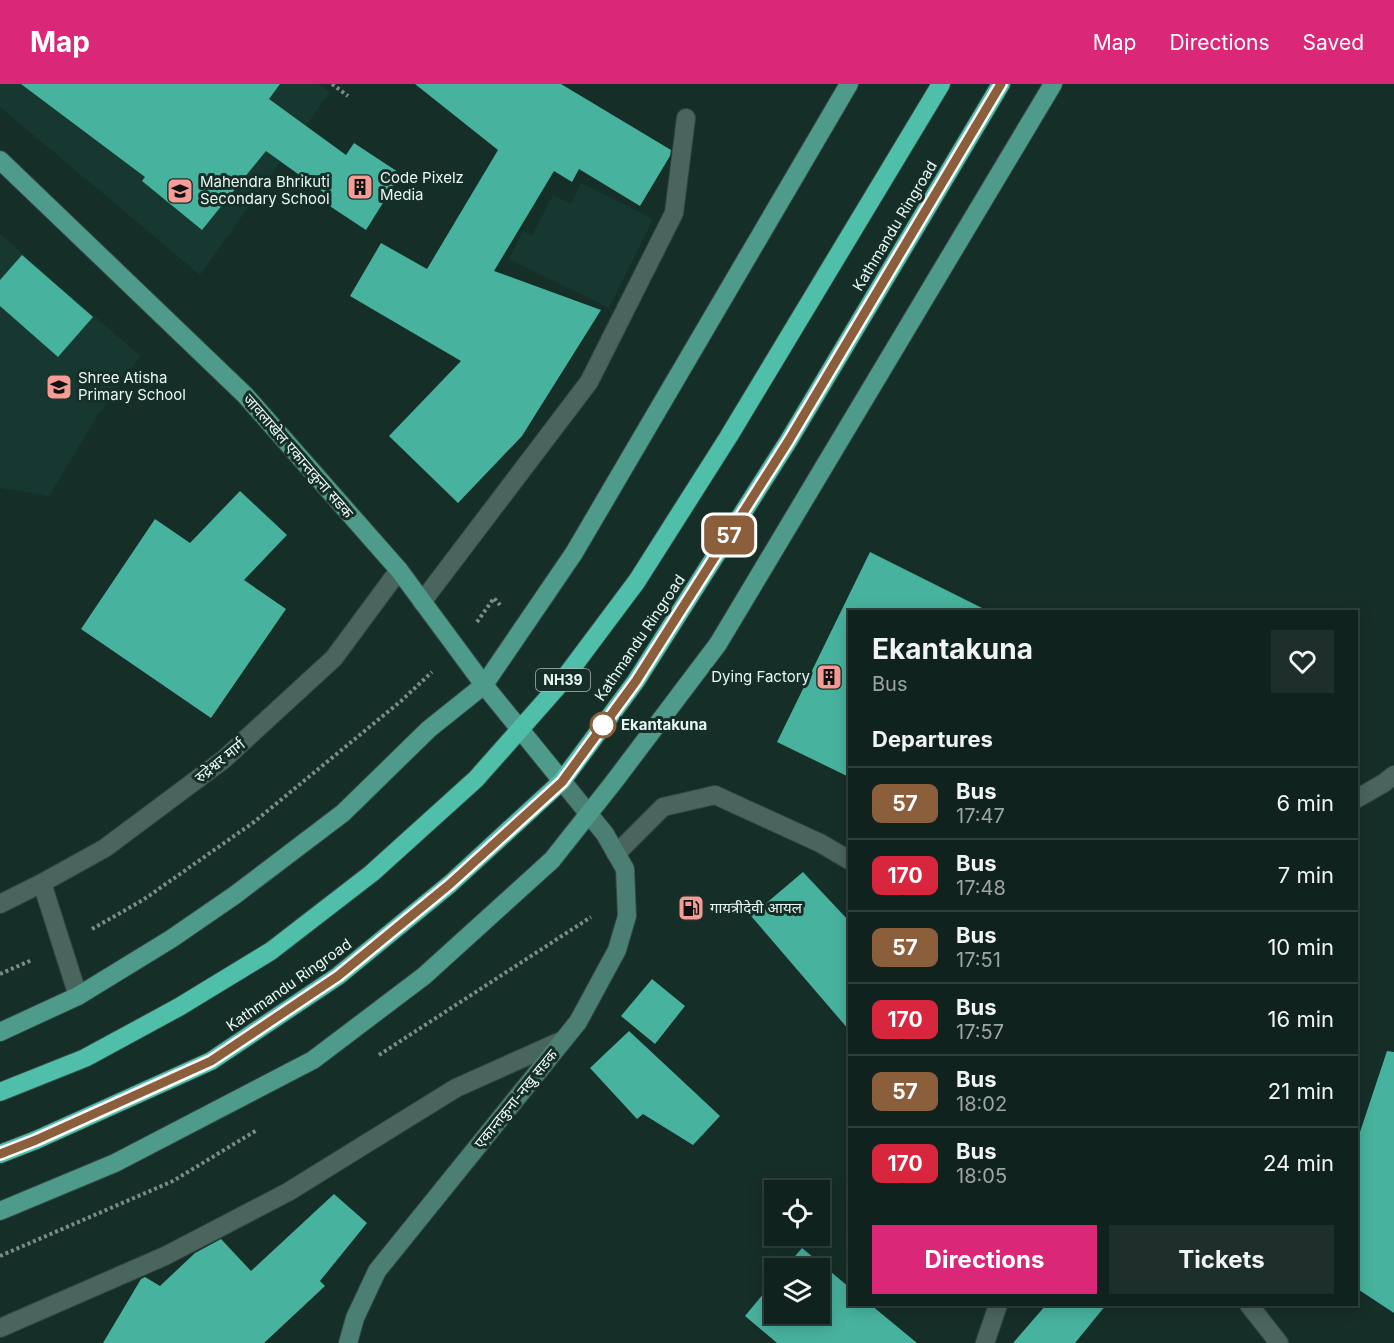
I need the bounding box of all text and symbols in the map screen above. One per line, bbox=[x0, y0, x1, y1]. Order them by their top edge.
text: Map bbox=[30, 25, 90, 59]
text: Map bbox=[1093, 30, 1136, 55]
text: Directions bbox=[1169, 30, 1270, 55]
text: Saved bbox=[1303, 30, 1364, 55]
street label: Kathmandu Ringroad bbox=[848, 157, 941, 294]
place label: Code Pixelz Media bbox=[380, 168, 464, 204]
place label: Mahendra Bhrikuti Secondary School bbox=[200, 172, 330, 208]
building icon: Code Pixelz Media bbox=[345, 172, 375, 202]
school or university icon: Mahendra Bhrikuti Secondary School bbox=[165, 176, 195, 206]
place label: Shree Atisha Primary School bbox=[78, 368, 186, 404]
school or university icon: Shree Atisha Primary School bbox=[44, 372, 74, 402]
street label: जावलाखेल एकान्तकुना सडक bbox=[238, 390, 358, 523]
line badge: 57 bbox=[702, 516, 756, 554]
text: 57 bbox=[716, 523, 742, 548]
street label: Kathmandu Ringroad bbox=[590, 571, 689, 705]
button: heart bbox=[1271, 630, 1334, 693]
text: Ekantakuna bbox=[872, 632, 1033, 666]
building icon: Dying Factory bbox=[814, 662, 844, 692]
place label: Dying Factory bbox=[711, 667, 811, 686]
road number: NH39 bbox=[536, 669, 590, 691]
text: Bus bbox=[872, 672, 907, 696]
marker: Ekantakuna bbox=[590, 712, 616, 738]
place label: Ekantakuna bbox=[621, 715, 707, 734]
text: Departures bbox=[872, 726, 993, 752]
street label: रुद्रेश्वर मार्ग bbox=[191, 734, 249, 787]
text: Bus bbox=[956, 778, 997, 804]
text: 6 min bbox=[1277, 790, 1334, 816]
text: 57 bbox=[892, 791, 918, 816]
text: 17:47 bbox=[956, 804, 1005, 828]
text: Bus bbox=[956, 850, 997, 876]
text: 7 min bbox=[1278, 862, 1334, 888]
text: 170 bbox=[887, 863, 923, 888]
text: 17:48 bbox=[956, 876, 1006, 900]
fuel station icon: गायत्रीदेवी आयल bbox=[676, 893, 706, 923]
place label: गायत्रीदेवी आयल bbox=[710, 898, 803, 917]
text: Bus bbox=[956, 922, 997, 948]
street label: Kathmandu Ringroad bbox=[222, 934, 355, 1035]
text: 10 min bbox=[1267, 934, 1334, 960]
text: 57 bbox=[892, 935, 918, 960]
text: 17:51 bbox=[956, 948, 1001, 972]
text: Bus bbox=[956, 994, 997, 1020]
text: 16 min bbox=[1268, 1006, 1334, 1032]
text: 170 bbox=[887, 1007, 923, 1032]
text: 17:57 bbox=[956, 1020, 1004, 1044]
street label: एकान्तकुना-नखु सडक bbox=[470, 1045, 562, 1153]
text: Bus bbox=[956, 1066, 997, 1092]
text: 21 min bbox=[1268, 1078, 1334, 1104]
text: 57 bbox=[892, 1079, 918, 1104]
text: 18:02 bbox=[956, 1092, 1007, 1116]
text: Bus bbox=[956, 1138, 997, 1164]
text: 24 min bbox=[1263, 1150, 1334, 1176]
text: 170 bbox=[887, 1151, 923, 1176]
text: 18:05 bbox=[956, 1164, 1007, 1188]
map controls bbox=[764, 1180, 830, 1324]
button: locate bbox=[764, 1180, 830, 1246]
button: Directions bbox=[872, 1225, 1097, 1294]
button: Tickets bbox=[1109, 1225, 1334, 1294]
button: layers bbox=[764, 1258, 830, 1324]

